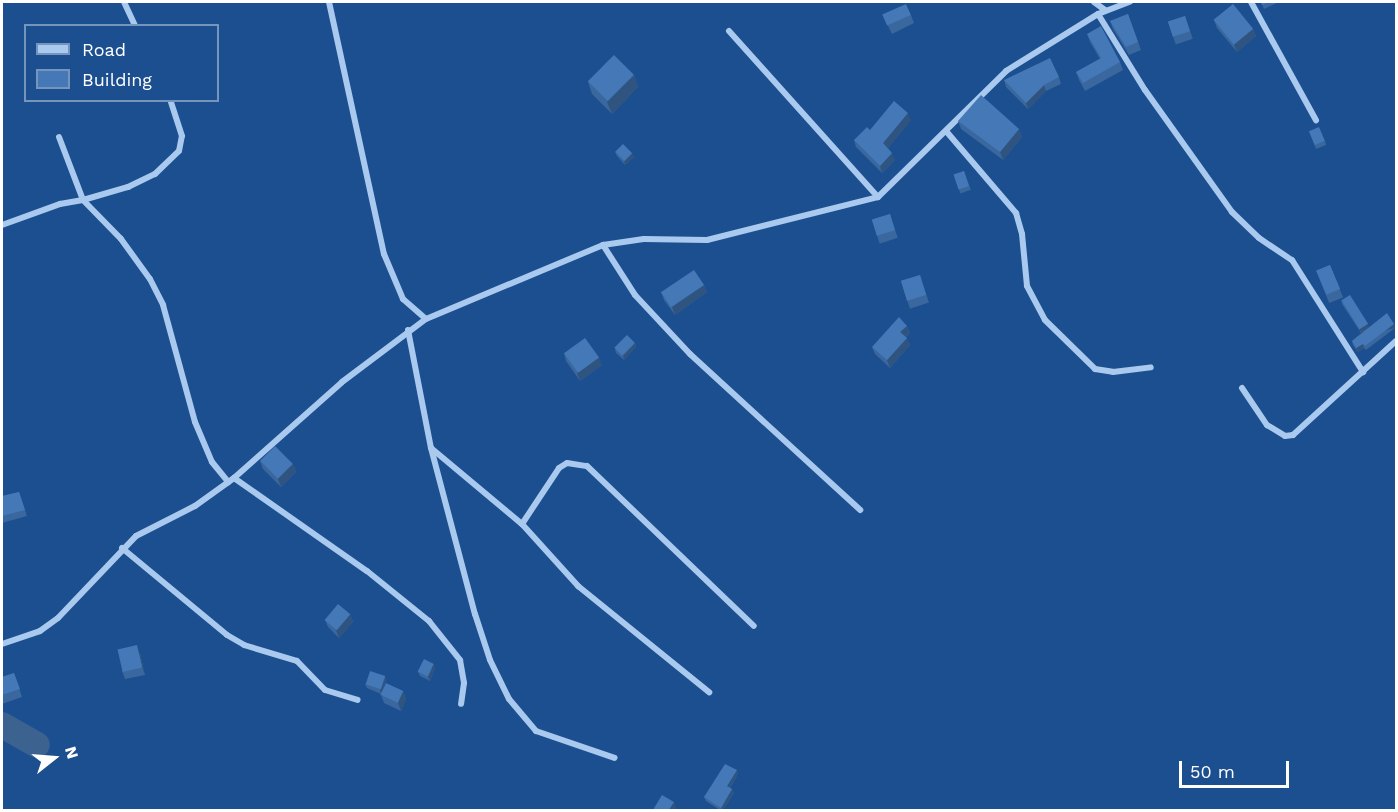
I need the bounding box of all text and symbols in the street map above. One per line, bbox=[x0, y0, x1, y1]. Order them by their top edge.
legend bbox=[24, 24, 219, 102]
text: Road bbox=[82, 39, 126, 60]
text: Building bbox=[82, 69, 152, 90]
north arrow bbox=[24, 728, 84, 788]
text: N bbox=[61, 744, 83, 761]
scale bar bbox=[1182, 749, 1292, 787]
text: 50 m bbox=[1190, 761, 1235, 782]

